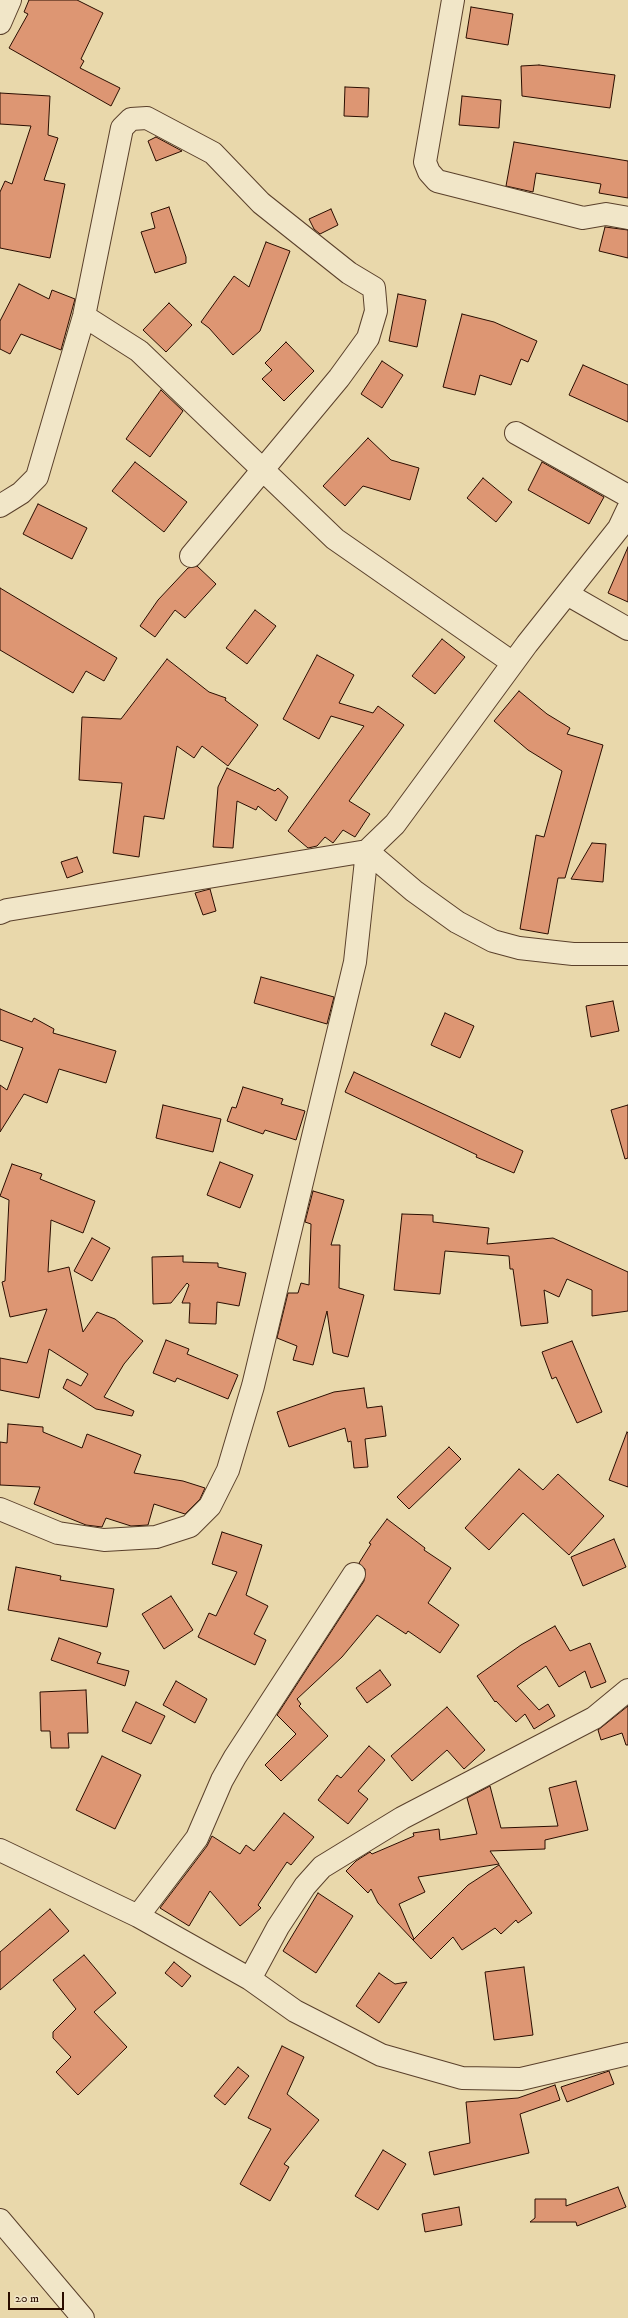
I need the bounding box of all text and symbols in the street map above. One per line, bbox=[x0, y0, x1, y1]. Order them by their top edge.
scale bar bbox=[10, 2284, 66, 2310]
text: 20 m bbox=[15, 2291, 39, 2306]

